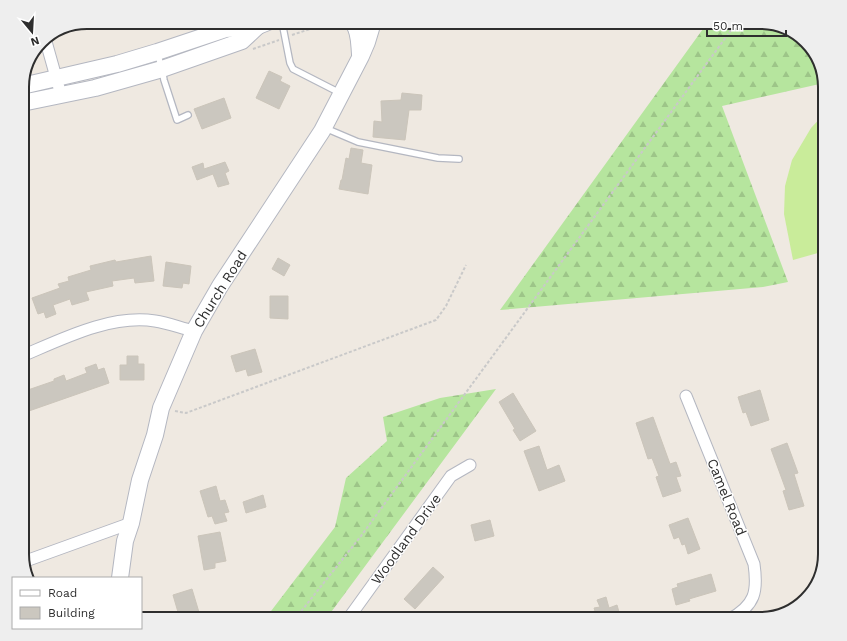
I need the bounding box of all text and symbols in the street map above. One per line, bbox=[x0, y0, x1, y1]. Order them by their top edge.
north arrow bbox=[12, 12, 52, 52]
scale bar bbox=[707, 12, 786, 38]
text: 50 m bbox=[713, 19, 743, 33]
text: N bbox=[29, 34, 41, 48]
street label: Church Road bbox=[190, 248, 250, 330]
street label: Camel Road bbox=[704, 456, 750, 538]
street label: Woodland Drive bbox=[368, 491, 444, 587]
legend bbox=[12, 577, 142, 629]
text: Road bbox=[48, 586, 77, 600]
text: Building bbox=[48, 606, 95, 620]

